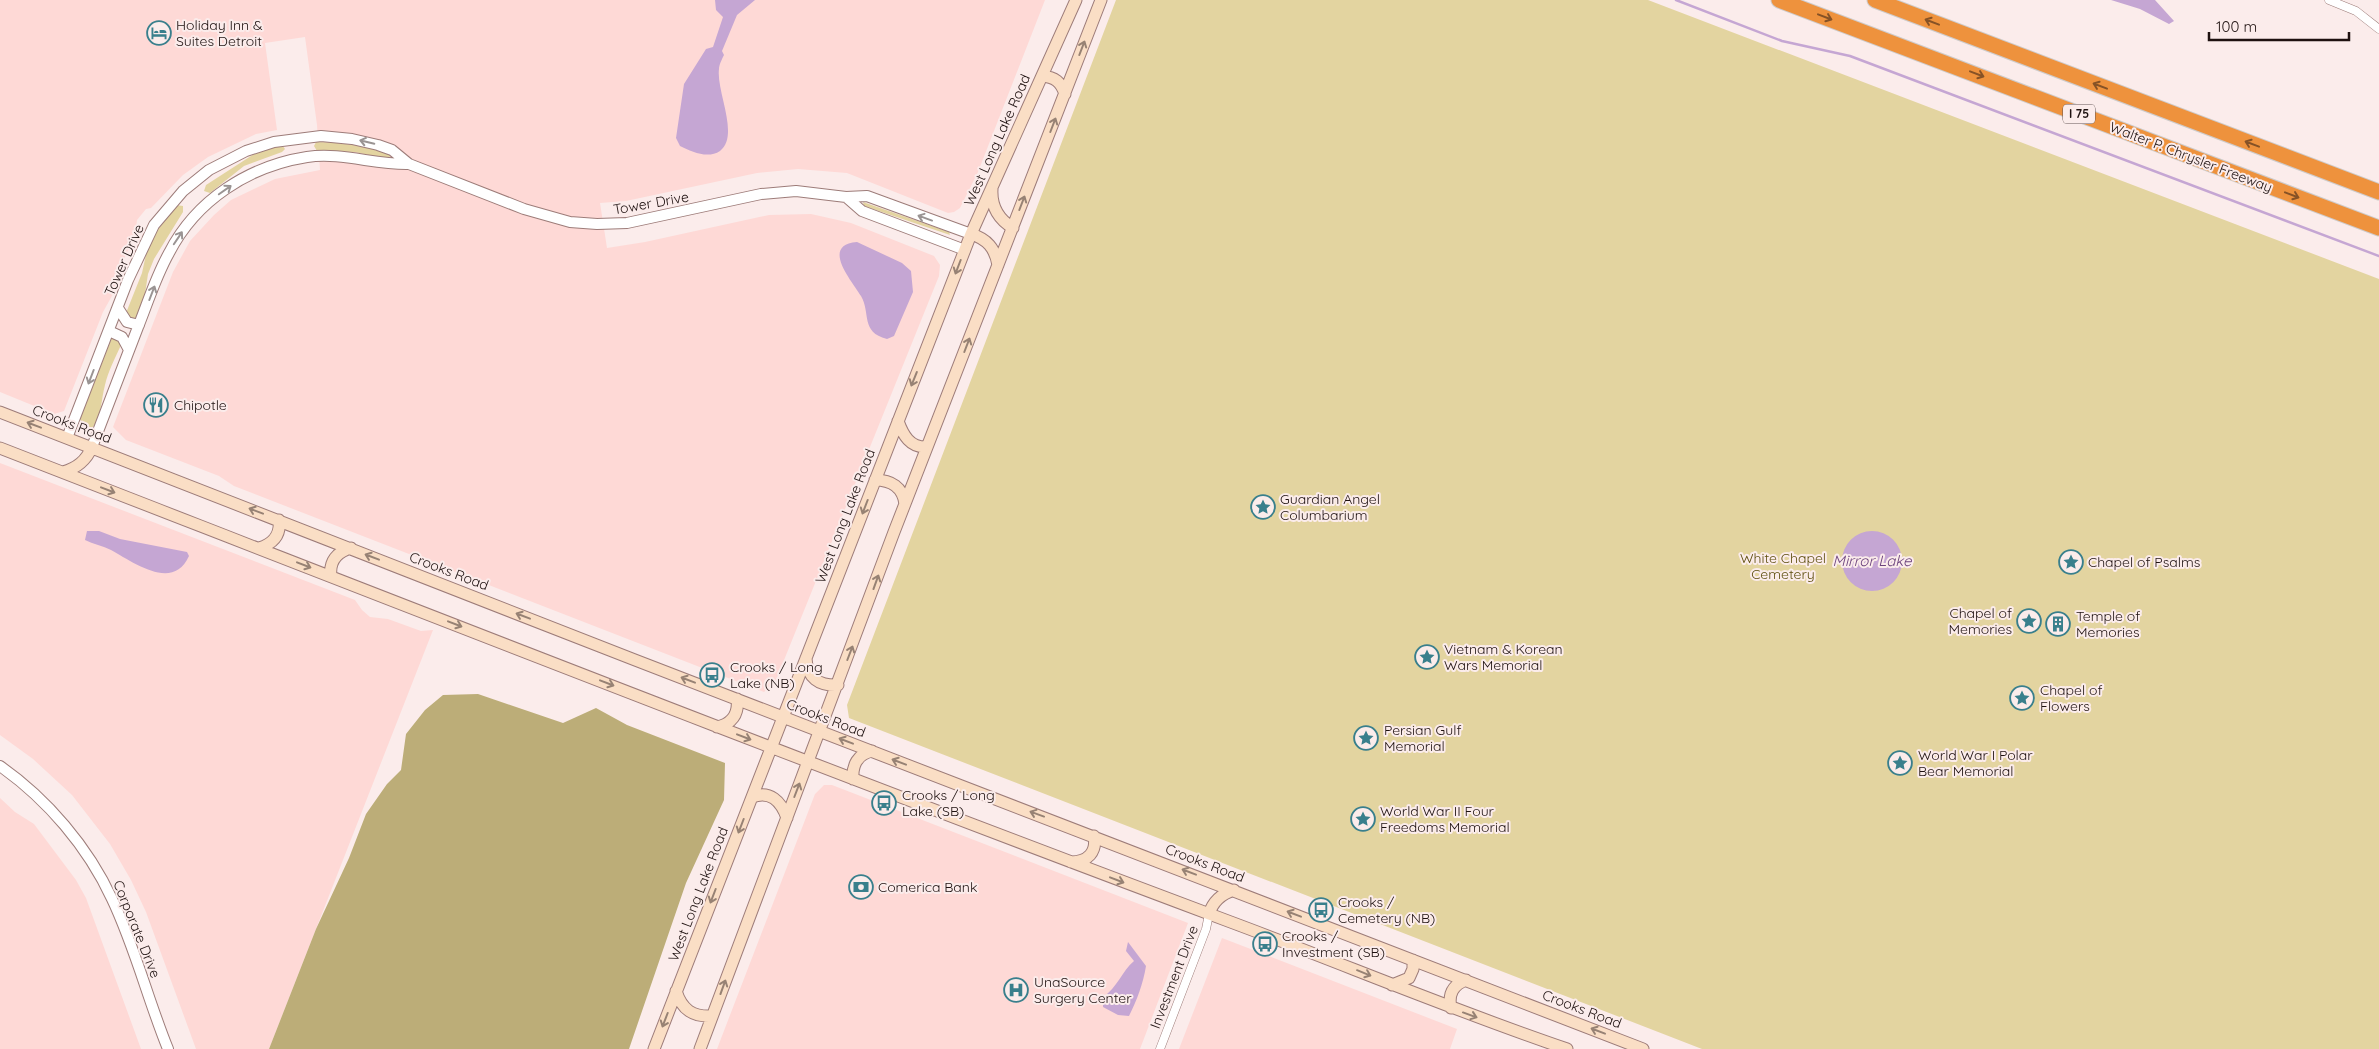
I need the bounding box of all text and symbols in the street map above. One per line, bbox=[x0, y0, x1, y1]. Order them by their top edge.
scale bar bbox=[2209, 10, 2349, 42]
one-way arrow bbox=[1817, 14, 1832, 23]
place label: Holiday Inn & Suites Detroit bbox=[176, 16, 263, 50]
one-way arrow bbox=[1925, 17, 1940, 26]
text: 100 m bbox=[2216, 17, 2257, 36]
hotel icon: Holiday Inn & Suites Detroit bbox=[146, 20, 172, 46]
one-way arrow bbox=[1078, 41, 1087, 57]
one-way arrow bbox=[1969, 70, 1984, 79]
street label: West Long Lake Road bbox=[960, 71, 1034, 209]
one-way arrow bbox=[2093, 81, 2108, 90]
road number: I 75 bbox=[2063, 105, 2095, 124]
one-way arrow bbox=[1048, 118, 1058, 133]
street label: Walter P. Chrysler Freeway bbox=[2107, 118, 2275, 196]
one-way arrow bbox=[359, 137, 375, 146]
one-way arrow bbox=[2245, 139, 2260, 148]
one-way arrow bbox=[218, 185, 232, 195]
street label: Tower Drive bbox=[612, 187, 690, 219]
one-way arrow bbox=[2284, 191, 2299, 200]
one-way arrow bbox=[1018, 196, 1027, 211]
one-way arrow bbox=[918, 212, 934, 222]
street label: Tower Drive bbox=[100, 221, 148, 299]
one-way arrow bbox=[173, 231, 183, 245]
one-way arrow bbox=[953, 259, 962, 274]
one-way arrow bbox=[148, 286, 157, 301]
one-way arrow bbox=[963, 338, 972, 353]
one-way arrow bbox=[86, 368, 95, 384]
one-way arrow bbox=[909, 371, 918, 386]
restaurant icon: Chipotle bbox=[143, 392, 169, 418]
place label: Chipotle bbox=[174, 396, 227, 414]
street label: Crooks Road bbox=[30, 401, 114, 447]
one-way arrow bbox=[27, 420, 42, 429]
street label: West Long Lake Road bbox=[811, 446, 879, 586]
one-way arrow bbox=[100, 486, 115, 495]
place label: Guardian Angel Columbarium bbox=[1280, 490, 1380, 524]
place icon: Guardian Angel Columbarium bbox=[1250, 494, 1276, 520]
one-way arrow bbox=[859, 499, 869, 514]
one-way arrow bbox=[249, 506, 264, 516]
street label: Crooks Road bbox=[407, 548, 491, 594]
park label: White Chapel Cemetery bbox=[1740, 549, 1826, 583]
place icon: Chapel of Psalms bbox=[2058, 549, 2084, 575]
water label: Mirror Lake bbox=[1832, 551, 1912, 570]
one-way arrow bbox=[365, 552, 380, 561]
place label: Chapel of Psalms bbox=[2088, 553, 2200, 571]
one-way arrow bbox=[296, 561, 311, 571]
one-way arrow bbox=[872, 574, 881, 590]
place label: Chapel of Memories bbox=[1948, 604, 2012, 638]
place label: Temple of Memories bbox=[2076, 607, 2140, 641]
place icon: Chapel of Memories bbox=[2016, 608, 2042, 634]
one-way arrow bbox=[516, 611, 532, 620]
building icon: Temple of Memories bbox=[2045, 611, 2071, 637]
one-way arrow bbox=[447, 620, 463, 629]
place label: Vietnam & Korean Wars Memorial bbox=[1444, 640, 1563, 674]
place icon: Vietnam & Korean Wars Memorial bbox=[1414, 644, 1440, 670]
one-way arrow bbox=[846, 646, 855, 661]
place label: Crooks / Long Lake (NB) bbox=[730, 658, 823, 692]
bus stop icon: Crooks / Long Lake (NB) bbox=[699, 662, 725, 688]
one-way arrow bbox=[681, 675, 696, 684]
one-way arrow bbox=[599, 679, 614, 688]
place label: Chapel of Flowers bbox=[2040, 681, 2103, 715]
place icon: Chapel of Flowers bbox=[2009, 685, 2035, 711]
street label: Crooks Road bbox=[784, 695, 868, 741]
place label: Persian Gulf Memorial bbox=[1384, 721, 1461, 755]
place icon: Persian Gulf Memorial bbox=[1353, 725, 1379, 751]
one-way arrow bbox=[736, 733, 751, 742]
one-way arrow bbox=[839, 736, 854, 746]
place label: World War I Polar Bear Memorial bbox=[1918, 746, 2033, 780]
place icon: World War I Polar Bear Memorial bbox=[1887, 750, 1913, 776]
one-way arrow bbox=[891, 757, 907, 766]
one-way arrow bbox=[793, 783, 802, 798]
place label: Crooks / Long Lake (SB) bbox=[902, 786, 995, 820]
bus stop icon: Crooks / Long Lake (SB) bbox=[871, 790, 897, 816]
place label: World War II Four Freedoms Memorial bbox=[1380, 802, 1510, 836]
place icon: World War II Four Freedoms Memorial bbox=[1350, 806, 1376, 832]
one-way arrow bbox=[1030, 809, 1045, 819]
one-way arrow bbox=[736, 817, 745, 833]
street label: West Long Lake Road bbox=[664, 824, 732, 964]
street label: Crooks Road bbox=[1163, 840, 1247, 886]
one-way arrow bbox=[1181, 867, 1196, 876]
bank icon: Comerica Bank bbox=[848, 874, 874, 900]
one-way arrow bbox=[1109, 875, 1124, 885]
street label: Corporate Drive bbox=[109, 878, 165, 981]
place label: Comerica Bank bbox=[878, 878, 977, 896]
one-way arrow bbox=[708, 888, 718, 903]
place label: Crooks / Cemetery (NB) bbox=[1338, 893, 1435, 927]
bus stop icon: Crooks / Cemetery (NB) bbox=[1308, 897, 1334, 923]
one-way arrow bbox=[1287, 908, 1302, 917]
street label: Investment Drive bbox=[1146, 923, 1202, 1031]
place label: Crooks / Investment (SB) bbox=[1282, 927, 1385, 961]
bus stop icon: Crooks / Investment (SB) bbox=[1252, 931, 1278, 957]
one-way arrow bbox=[1356, 969, 1371, 979]
place label: UnaSource Surgery Center bbox=[1034, 973, 1132, 1007]
hospital icon: UnaSource Surgery Center bbox=[1003, 977, 1029, 1003]
one-way arrow bbox=[719, 980, 728, 995]
street label: Crooks Road bbox=[1540, 986, 1624, 1032]
one-way arrow bbox=[1462, 1011, 1477, 1020]
one-way arrow bbox=[660, 1012, 669, 1027]
one-way arrow bbox=[1590, 1026, 1606, 1035]

